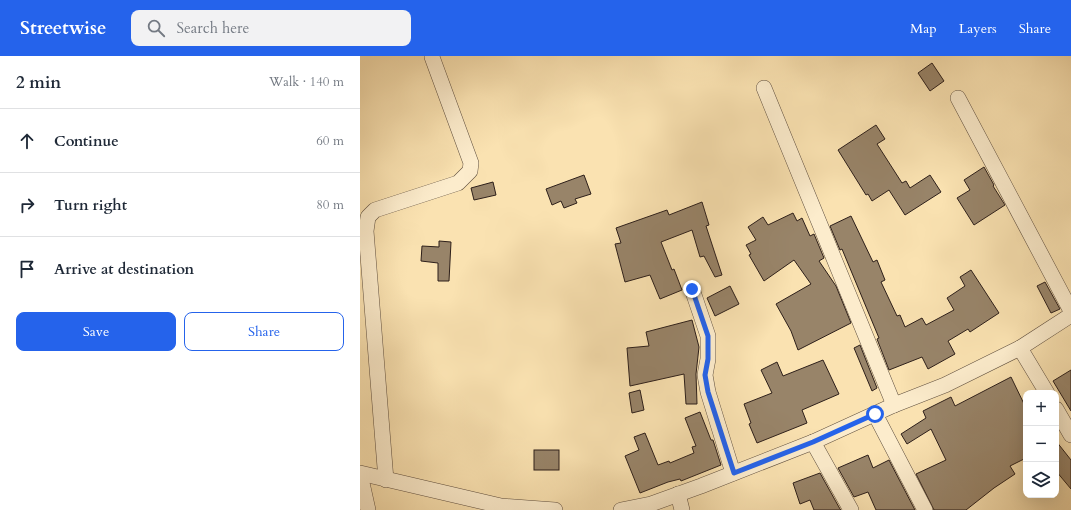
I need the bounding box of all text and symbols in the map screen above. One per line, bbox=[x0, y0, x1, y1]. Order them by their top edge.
search box bbox=[131, 10, 411, 46]
text: Streetwise bbox=[20, 15, 107, 41]
icon: search bbox=[145, 17, 167, 39]
text: Search here bbox=[177, 18, 249, 38]
text: Map bbox=[910, 19, 937, 38]
text: Layers bbox=[959, 19, 997, 38]
text: Share bbox=[1019, 19, 1051, 38]
text: 2 min bbox=[16, 71, 61, 94]
text: Walk · 140 m bbox=[269, 73, 344, 91]
icon: ahead bbox=[16, 130, 38, 152]
text: Continue bbox=[54, 131, 119, 151]
text: 60 m bbox=[316, 132, 344, 150]
icon: right bbox=[16, 194, 38, 216]
text: Turn right bbox=[54, 195, 127, 215]
text: 80 m bbox=[316, 196, 344, 214]
icon: arrive bbox=[16, 258, 38, 280]
text: Arrive at destination bbox=[54, 259, 194, 279]
route end bbox=[683, 280, 701, 298]
button: Save bbox=[16, 312, 176, 351]
button: Share bbox=[184, 312, 344, 351]
map controls bbox=[1023, 390, 1059, 498]
button: + bbox=[1023, 390, 1059, 426]
route start bbox=[866, 405, 884, 423]
button: − bbox=[1023, 426, 1059, 462]
button: layers bbox=[1023, 462, 1059, 498]

